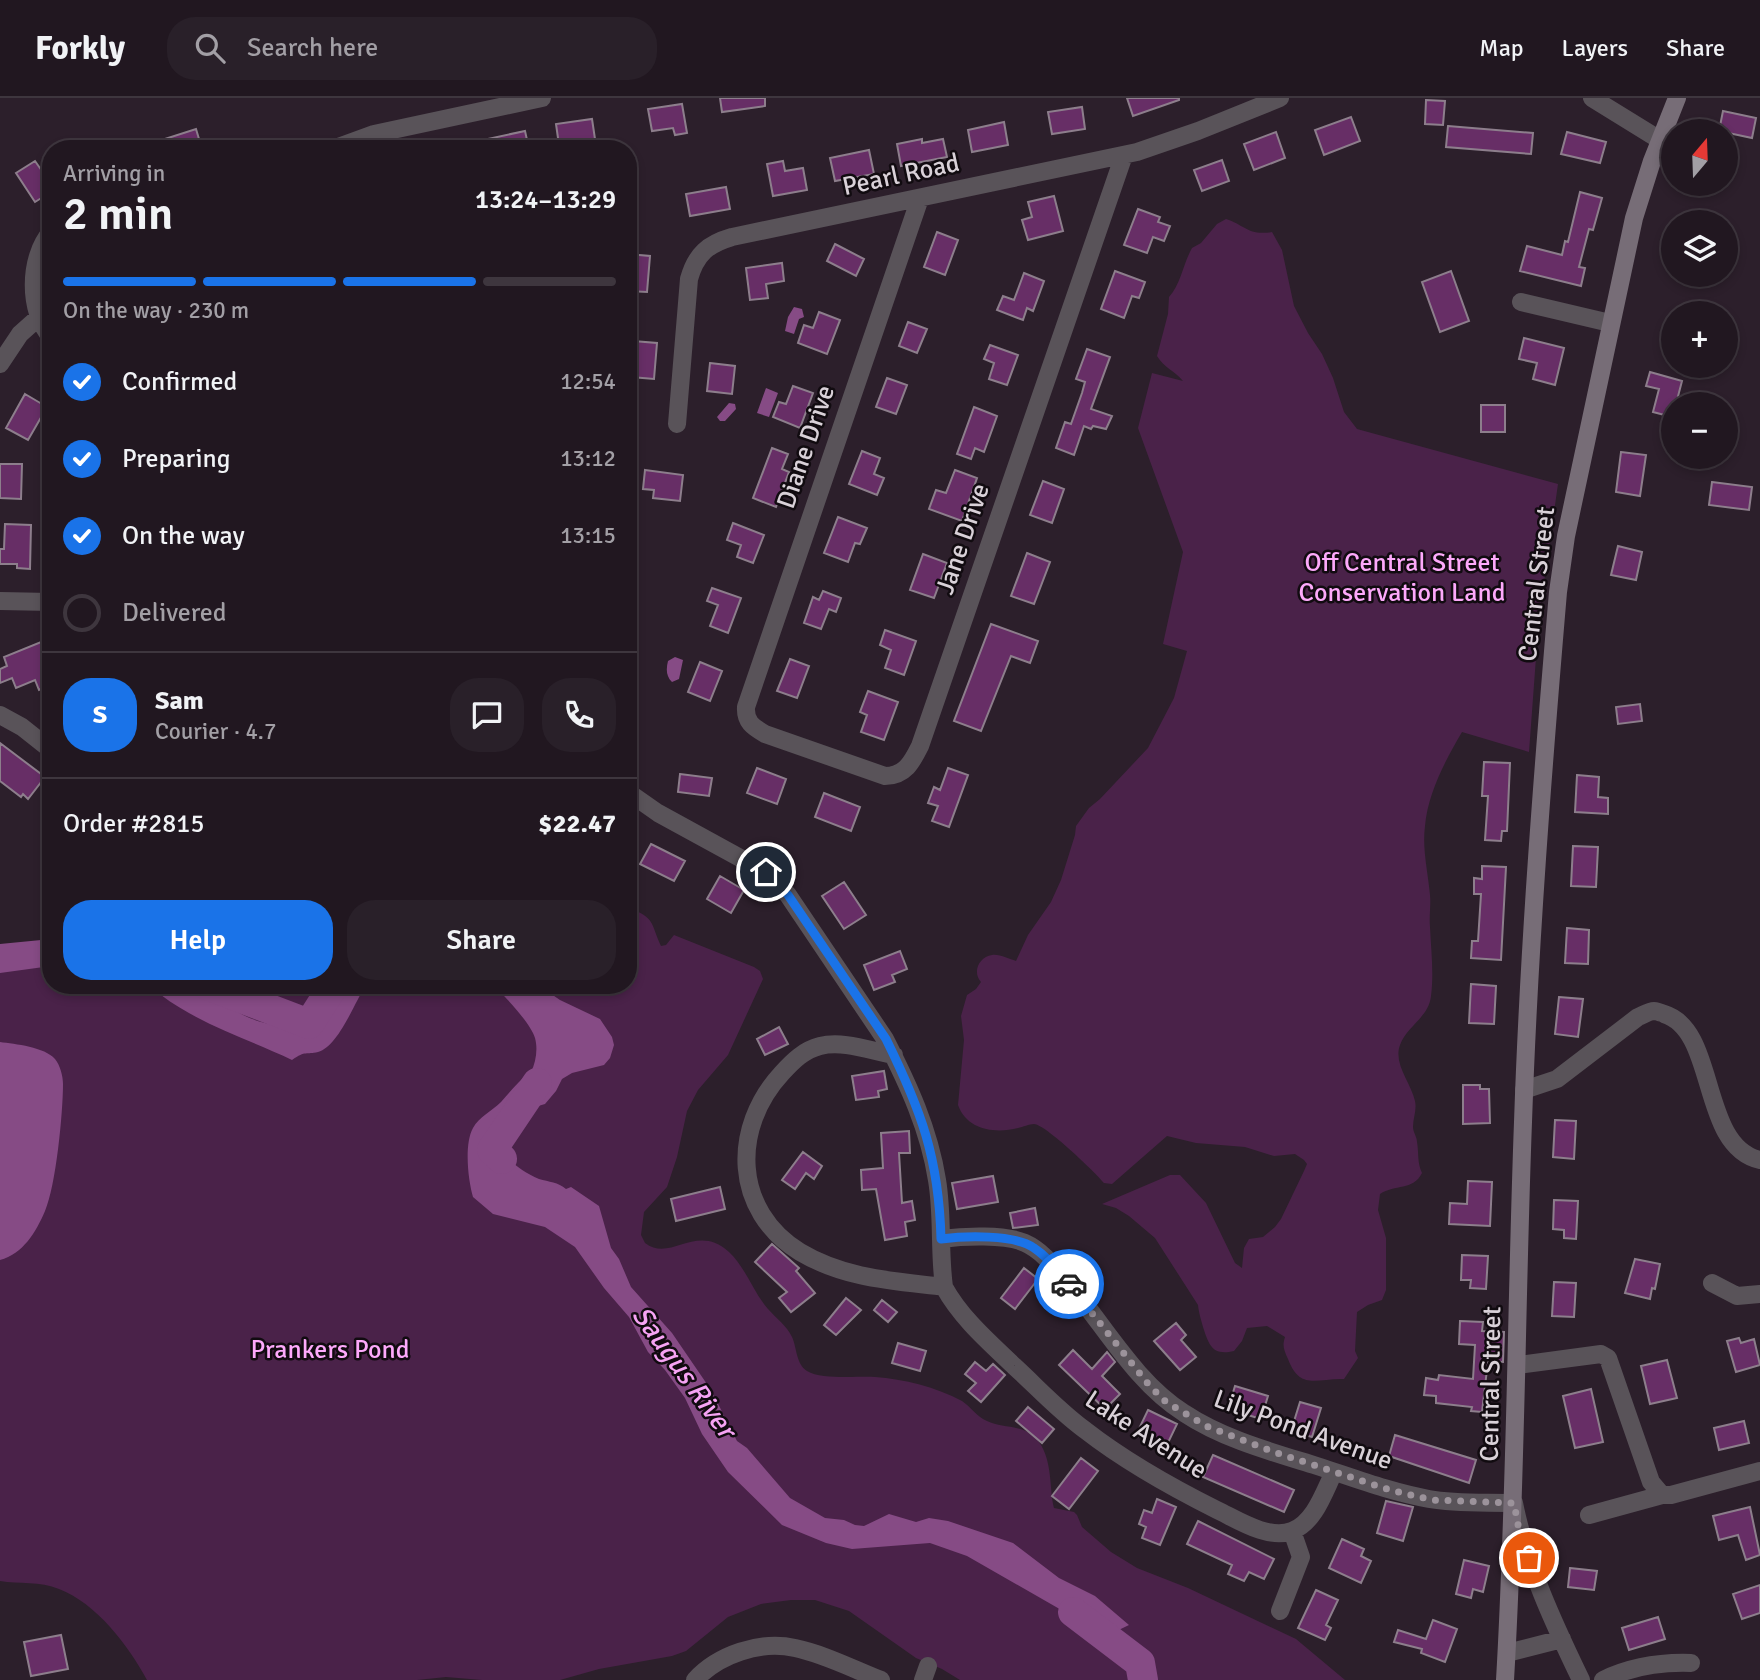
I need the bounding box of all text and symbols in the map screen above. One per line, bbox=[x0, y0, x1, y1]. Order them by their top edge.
search box bbox=[167, 17, 657, 80]
text: Forkly bbox=[35, 28, 125, 69]
icon: search bbox=[191, 29, 229, 67]
text: Search here bbox=[247, 32, 378, 64]
text: Map bbox=[1479, 33, 1524, 63]
text: Layers bbox=[1562, 33, 1628, 63]
text: Share bbox=[1666, 33, 1725, 63]
north arrow bbox=[1661, 119, 1738, 196]
map controls bbox=[1661, 119, 1738, 469]
street label: Pearl Road bbox=[840, 147, 962, 203]
text: Arriving in bbox=[63, 159, 165, 188]
text: 13:24–13:29 bbox=[475, 184, 616, 216]
text: 2 min bbox=[63, 186, 173, 242]
button: layers bbox=[1661, 210, 1738, 287]
text: On the way · 230 m bbox=[63, 296, 249, 325]
button: + bbox=[1661, 301, 1738, 378]
icon: check bbox=[63, 363, 101, 401]
text: Confirmed bbox=[122, 366, 237, 398]
text: 12:54 bbox=[560, 367, 616, 396]
street label: Diane Drive bbox=[770, 381, 842, 513]
button: − bbox=[1661, 392, 1738, 469]
icon: check bbox=[63, 440, 101, 478]
text: Preparing bbox=[122, 443, 230, 475]
text: 13:12 bbox=[560, 444, 616, 473]
street label: Jane Drive bbox=[929, 479, 997, 599]
street label: Central Street bbox=[1512, 505, 1562, 663]
icon: check bbox=[63, 517, 101, 555]
text: On the way bbox=[122, 520, 245, 552]
text: 13:15 bbox=[560, 521, 616, 550]
park label: Off Central Street Conservation Land bbox=[1299, 547, 1505, 609]
text: Delivered bbox=[122, 597, 227, 629]
button: chat bbox=[450, 678, 524, 752]
button: phone bbox=[542, 678, 616, 752]
text: Sam bbox=[155, 685, 204, 717]
text: S bbox=[93, 699, 107, 731]
text: Courier · 4.7 bbox=[155, 717, 276, 746]
text: Order #2815 bbox=[63, 808, 204, 840]
text: $22.47 bbox=[538, 808, 616, 840]
pin bbox=[736, 842, 796, 902]
icon: home bbox=[747, 853, 785, 891]
button: Help bbox=[63, 900, 333, 980]
button: Share bbox=[347, 900, 616, 980]
courier bbox=[1034, 1249, 1104, 1319]
icon: car bbox=[1050, 1265, 1088, 1303]
water label: Saugus River bbox=[625, 1300, 745, 1447]
street label: Central Street bbox=[1474, 1306, 1508, 1462]
park label: Prankers Pond bbox=[251, 1334, 409, 1366]
street label: Lily Pond Avenue bbox=[1209, 1383, 1397, 1477]
street label: Lake Avenue bbox=[1079, 1384, 1213, 1486]
pin bbox=[1499, 1528, 1559, 1588]
icon: bag bbox=[1510, 1539, 1548, 1577]

